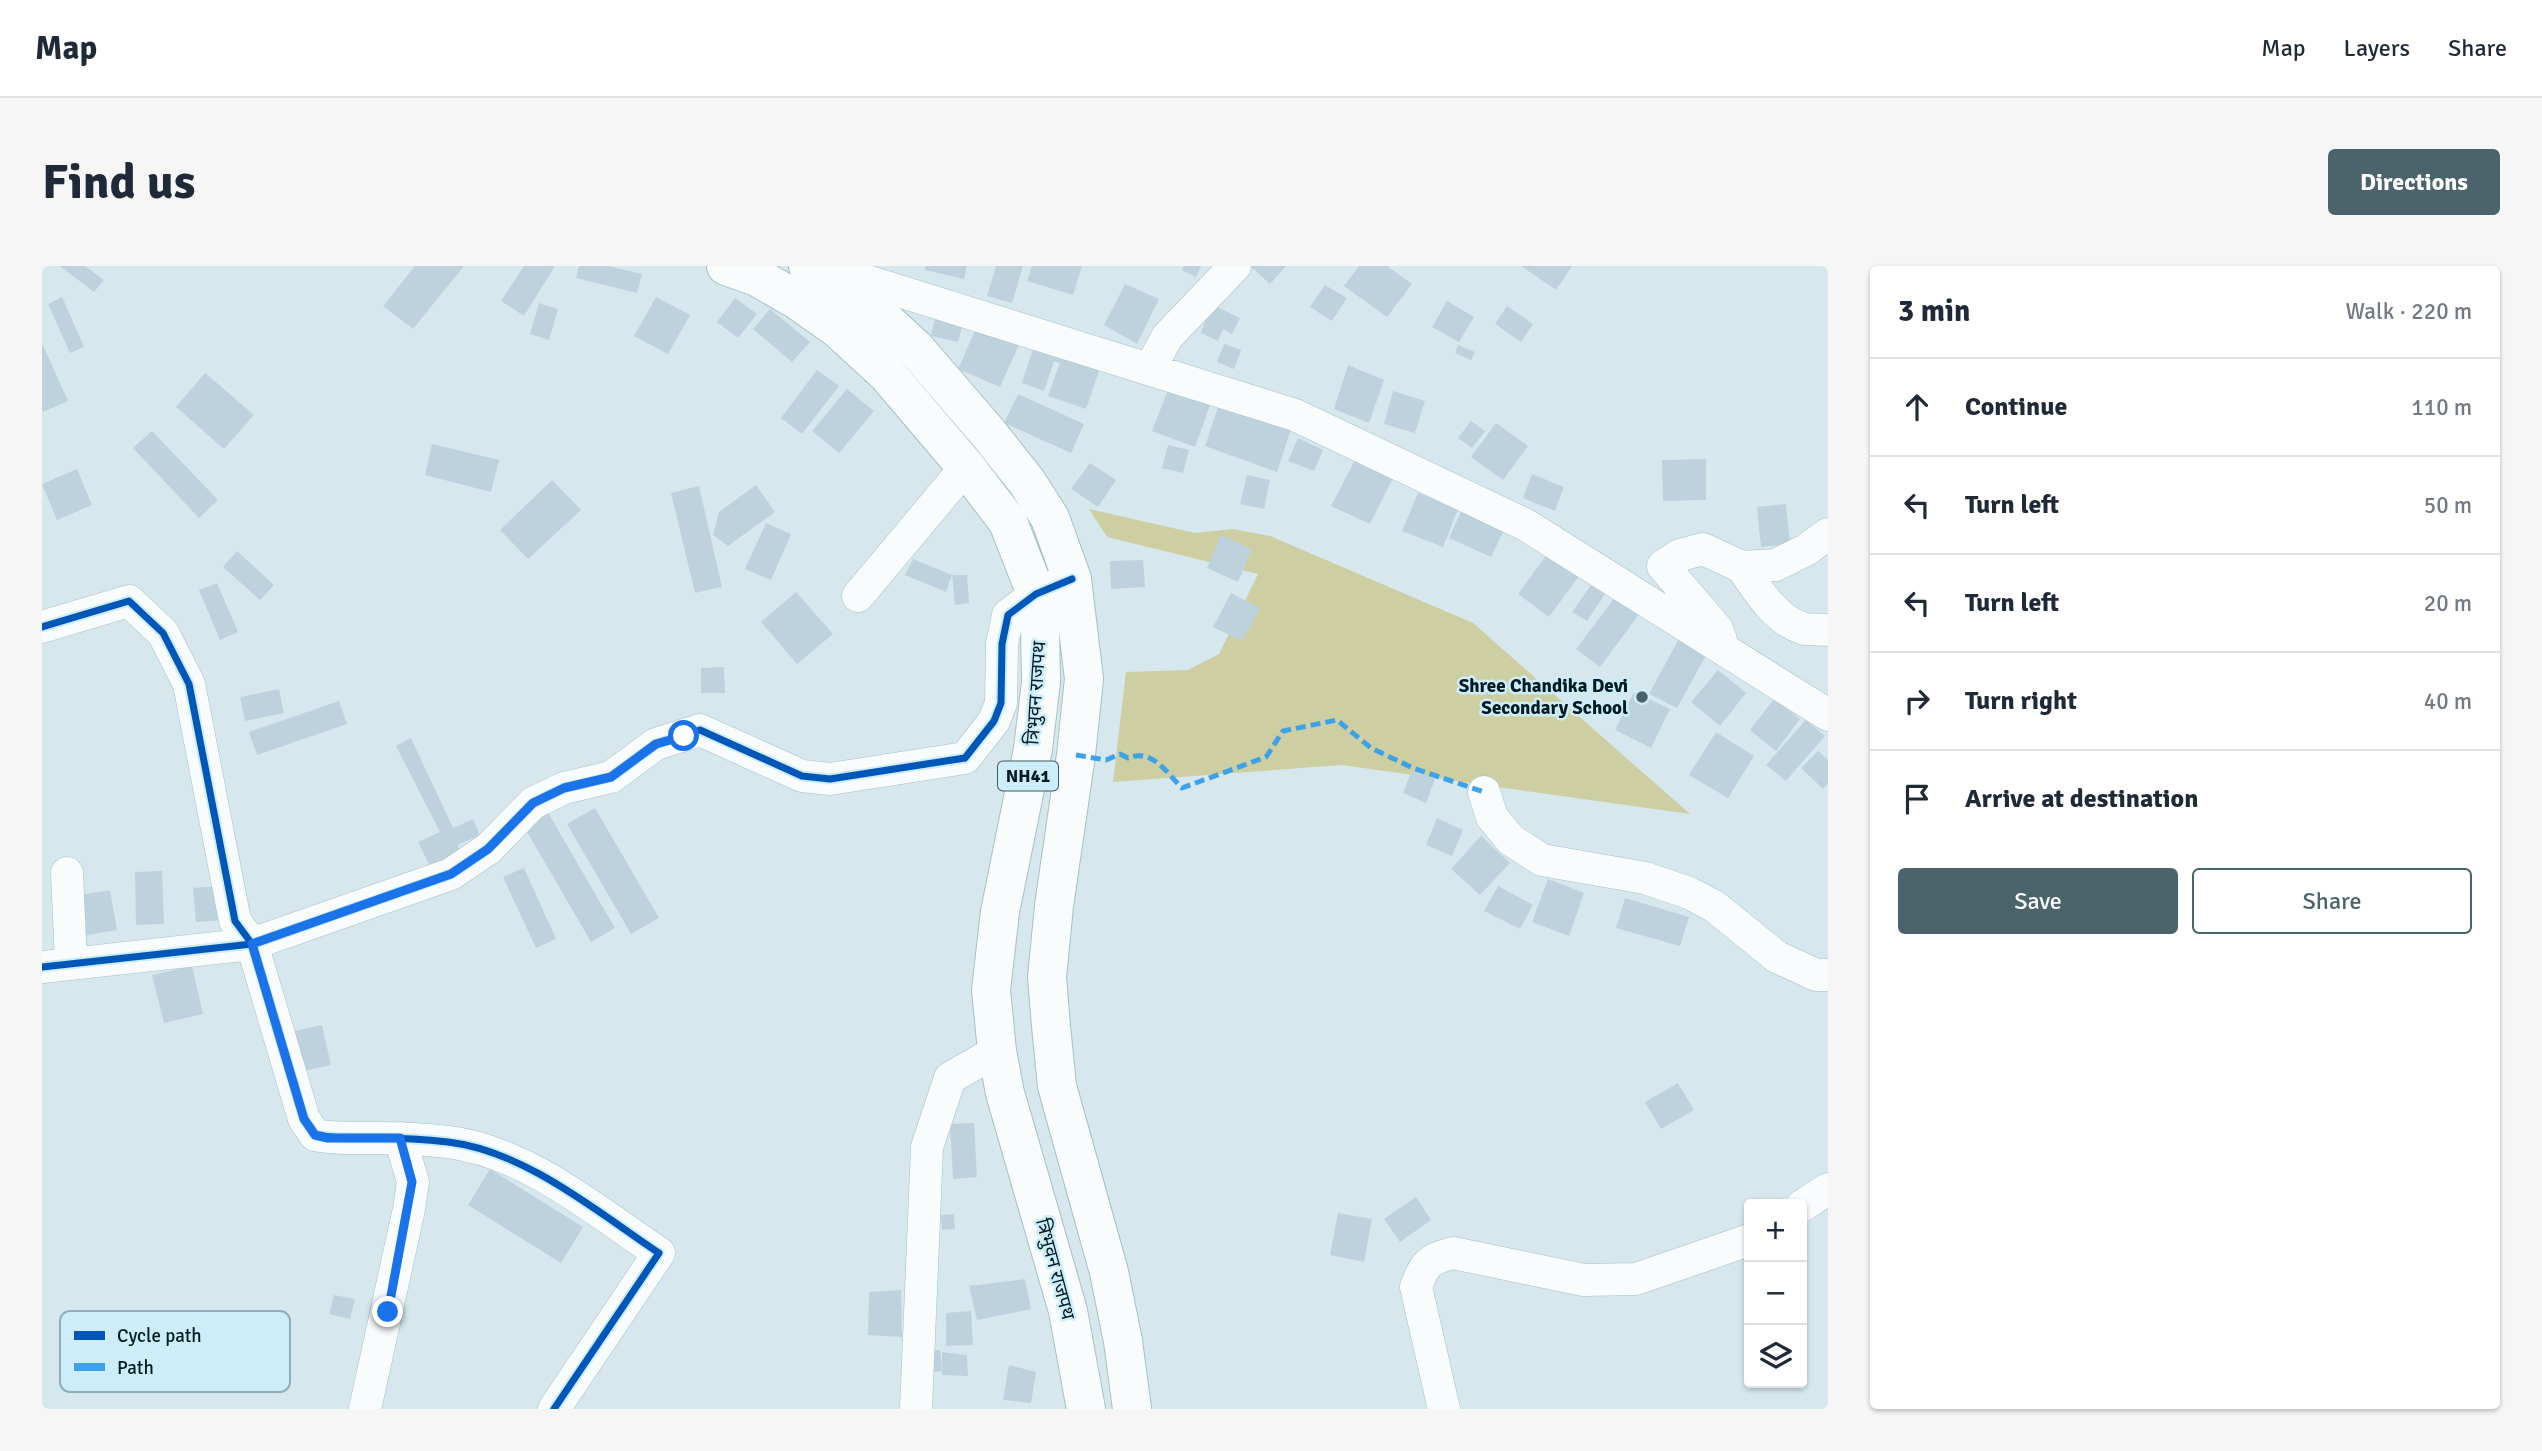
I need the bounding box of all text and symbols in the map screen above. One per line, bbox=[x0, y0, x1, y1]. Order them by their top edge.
text: Map bbox=[35, 28, 97, 69]
text: Map bbox=[2261, 33, 2306, 63]
text: Layers bbox=[2344, 33, 2410, 63]
text: Share bbox=[2448, 33, 2507, 63]
button: Directions bbox=[2328, 149, 2500, 215]
text: Find us bbox=[42, 152, 195, 212]
text: 3 min bbox=[1898, 293, 1970, 330]
text: Walk · 220 m bbox=[2346, 297, 2472, 326]
icon: ahead bbox=[1898, 388, 1936, 426]
text: Continue bbox=[1965, 391, 2067, 423]
text: 110 m bbox=[2411, 393, 2472, 422]
icon: left bbox=[1898, 486, 1936, 524]
text: Turn left bbox=[1965, 489, 2059, 521]
text: 50 m bbox=[2424, 491, 2472, 520]
icon: left bbox=[1898, 584, 1936, 622]
text: Turn left bbox=[1965, 587, 2059, 619]
text: 20 m bbox=[2424, 589, 2472, 618]
street label: त्रिभुवन राजपथ bbox=[1020, 640, 1052, 746]
place label: Shree Chandika Devi Secondary School bbox=[1459, 674, 1628, 720]
icon: right bbox=[1898, 682, 1936, 720]
text: Turn right bbox=[1965, 685, 2077, 717]
text: 40 m bbox=[2424, 687, 2472, 716]
marker: Shree Chandika Devi Secondary School bbox=[1634, 689, 1650, 705]
route start bbox=[668, 720, 699, 751]
road number: NH41 bbox=[998, 762, 1058, 790]
icon: arrive bbox=[1898, 780, 1936, 818]
text: Arrive at destination bbox=[1965, 783, 2198, 815]
button: Save bbox=[1898, 868, 2178, 934]
button: Share bbox=[2192, 868, 2472, 934]
map controls bbox=[1744, 1199, 1807, 1388]
button: + bbox=[1744, 1199, 1807, 1262]
street label: त्रिभुवन राजपथ bbox=[1030, 1216, 1080, 1323]
button: − bbox=[1744, 1262, 1807, 1325]
route end bbox=[372, 1296, 403, 1327]
legend bbox=[60, 1311, 290, 1392]
text: Cycle path bbox=[117, 1324, 202, 1348]
button: layers bbox=[1744, 1325, 1807, 1388]
text: Path bbox=[117, 1356, 154, 1380]

